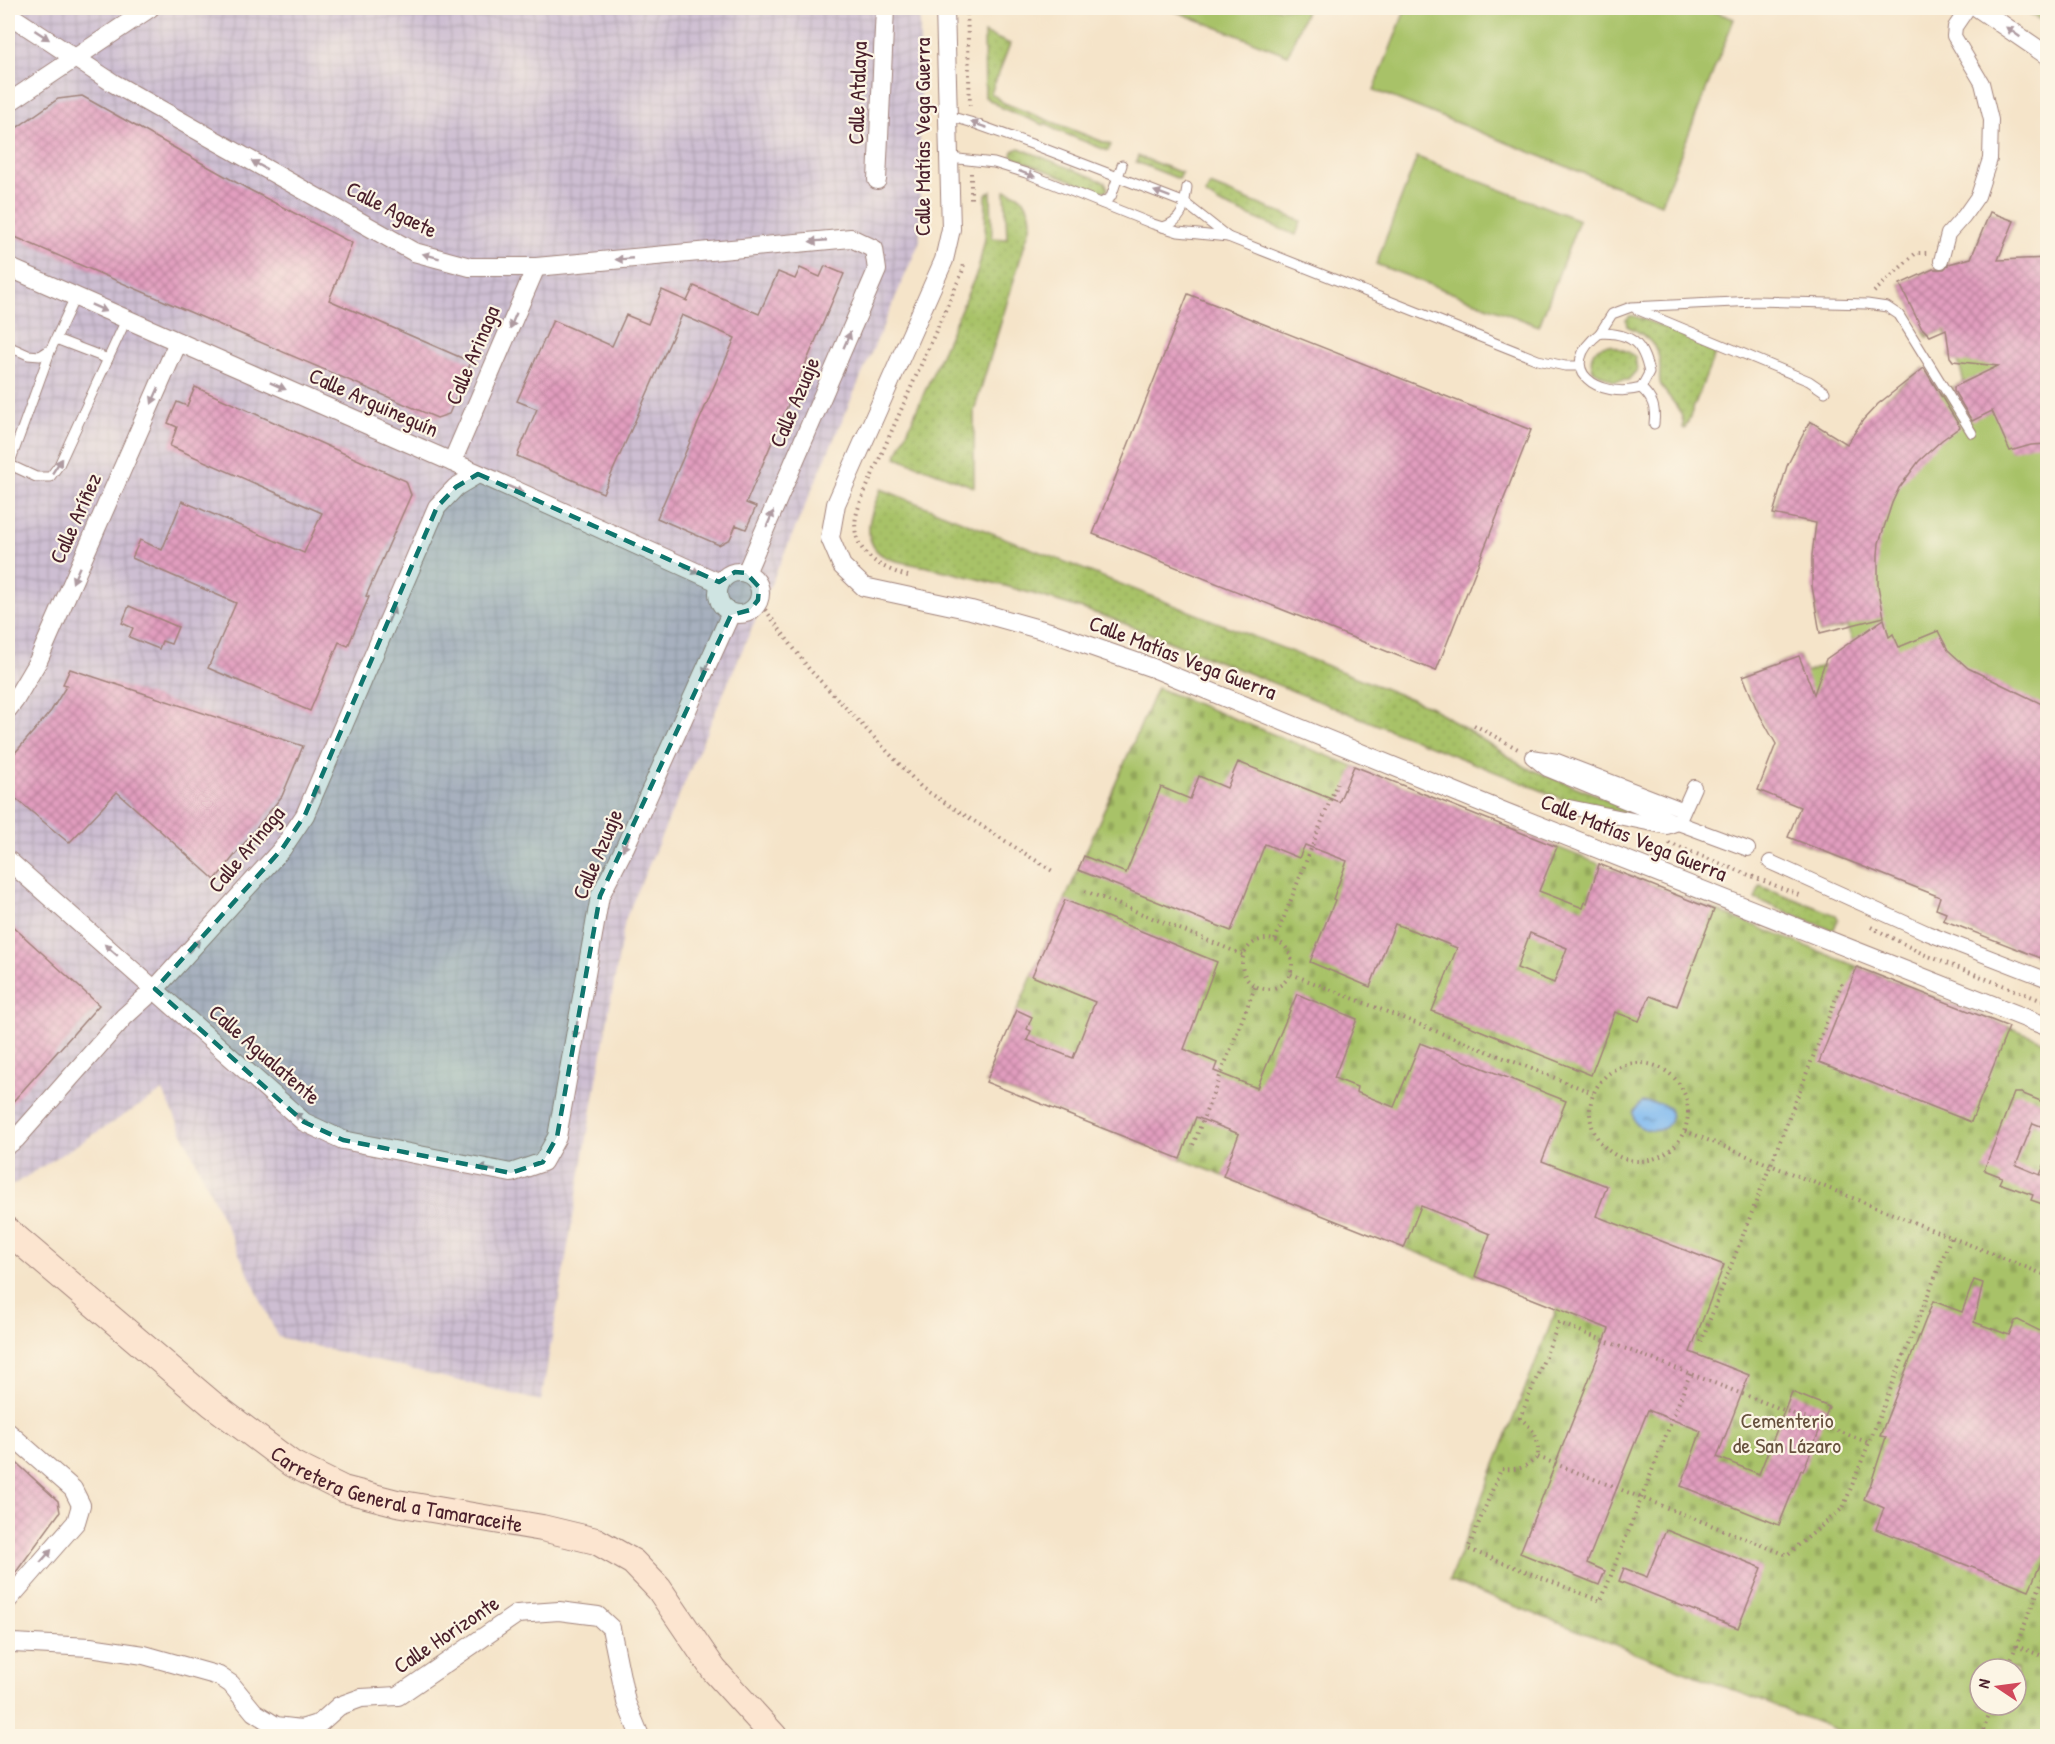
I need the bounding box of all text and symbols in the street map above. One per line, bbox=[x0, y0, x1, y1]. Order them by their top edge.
one-way arrow bbox=[2005, 26, 2021, 38]
one-way arrow bbox=[34, 30, 50, 41]
street label: Calle Matías Vega Guerra bbox=[907, 37, 937, 236]
street label: Calle Atalaya bbox=[840, 40, 874, 145]
one-way arrow bbox=[970, 119, 988, 129]
one-way arrow bbox=[250, 160, 267, 170]
one-way arrow bbox=[1018, 169, 1036, 179]
street label: Calle Agaete bbox=[341, 173, 443, 245]
one-way arrow bbox=[1152, 189, 1170, 199]
one-way arrow bbox=[809, 236, 828, 246]
one-way arrow bbox=[422, 251, 440, 261]
one-way arrow bbox=[615, 254, 634, 264]
street label: Calle Arinaga bbox=[438, 300, 506, 409]
one-way arrow bbox=[91, 303, 109, 313]
one-way arrow bbox=[508, 312, 518, 330]
one-way arrow bbox=[842, 331, 852, 349]
street label: Calle Azuaje bbox=[762, 352, 827, 452]
street label: Calle Arguineguín bbox=[304, 360, 444, 444]
one-way arrow bbox=[269, 382, 287, 391]
one-way arrow bbox=[151, 388, 160, 405]
one-way arrow bbox=[52, 457, 63, 474]
street label: Calle Aríñez bbox=[42, 468, 108, 568]
one-way arrow bbox=[506, 485, 523, 494]
one-way arrow bbox=[765, 511, 774, 528]
one-way arrow bbox=[684, 565, 701, 574]
one-way arrow bbox=[72, 566, 81, 583]
one-way arrow bbox=[386, 605, 396, 623]
street label: Calle Matías Vega Guerra bbox=[1085, 607, 1281, 707]
one-way arrow bbox=[703, 657, 712, 674]
one-way arrow bbox=[310, 785, 320, 803]
street label: Calle Matías Vega Guerra bbox=[1536, 786, 1732, 888]
street label: Calle Arinaga bbox=[201, 799, 292, 899]
street label: Calle Azuaje bbox=[565, 804, 630, 904]
one-way arrow bbox=[622, 835, 631, 852]
one-way arrow bbox=[187, 939, 200, 954]
one-way arrow bbox=[103, 944, 119, 957]
street label: Calle Agualatente bbox=[203, 997, 327, 1111]
one-way arrow bbox=[572, 1021, 581, 1040]
one-way arrow bbox=[293, 1112, 309, 1124]
one-way arrow bbox=[478, 1164, 497, 1173]
park label: Cementerio de San Lázaro bbox=[1733, 1405, 1841, 1460]
street label: Carretera General a Tamaraceite bbox=[265, 1438, 525, 1539]
one-way arrow bbox=[39, 1549, 52, 1564]
street label: Calle Horizonte bbox=[387, 1588, 505, 1680]
north arrow bbox=[1968, 1657, 2028, 1717]
text: N bbox=[1972, 1677, 1995, 1690]

